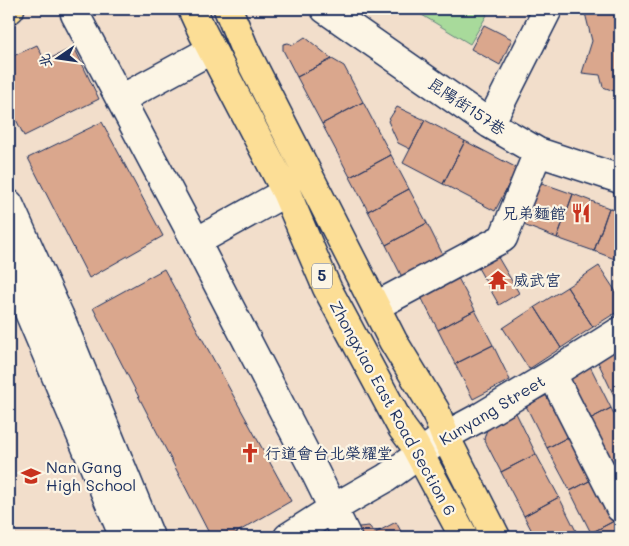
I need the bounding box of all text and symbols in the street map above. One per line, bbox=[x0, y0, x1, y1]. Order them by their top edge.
north arrow bbox=[32, 32, 82, 82]
text: 北 bbox=[34, 52, 56, 70]
street label: 昆陽街157巷 bbox=[424, 72, 510, 139]
place label: 兄弟麵館 bbox=[502, 202, 566, 223]
restaurant icon: 兄弟麵館 bbox=[570, 202, 592, 224]
road number: 5 bbox=[312, 264, 332, 288]
temple icon: 威武宮 bbox=[487, 269, 509, 291]
place label: 威武宮 bbox=[513, 269, 561, 290]
street label: Zhongxiao East Road Section 6 bbox=[325, 297, 461, 519]
street label: Kunyang Street bbox=[435, 370, 549, 449]
church icon: 行道會台北榮耀堂 bbox=[239, 442, 261, 464]
place label: 行道會台北榮耀堂 bbox=[265, 442, 393, 463]
place label: Nan Gang High School bbox=[46, 456, 136, 495]
school or university icon: Nan Gang High School bbox=[20, 465, 42, 487]

